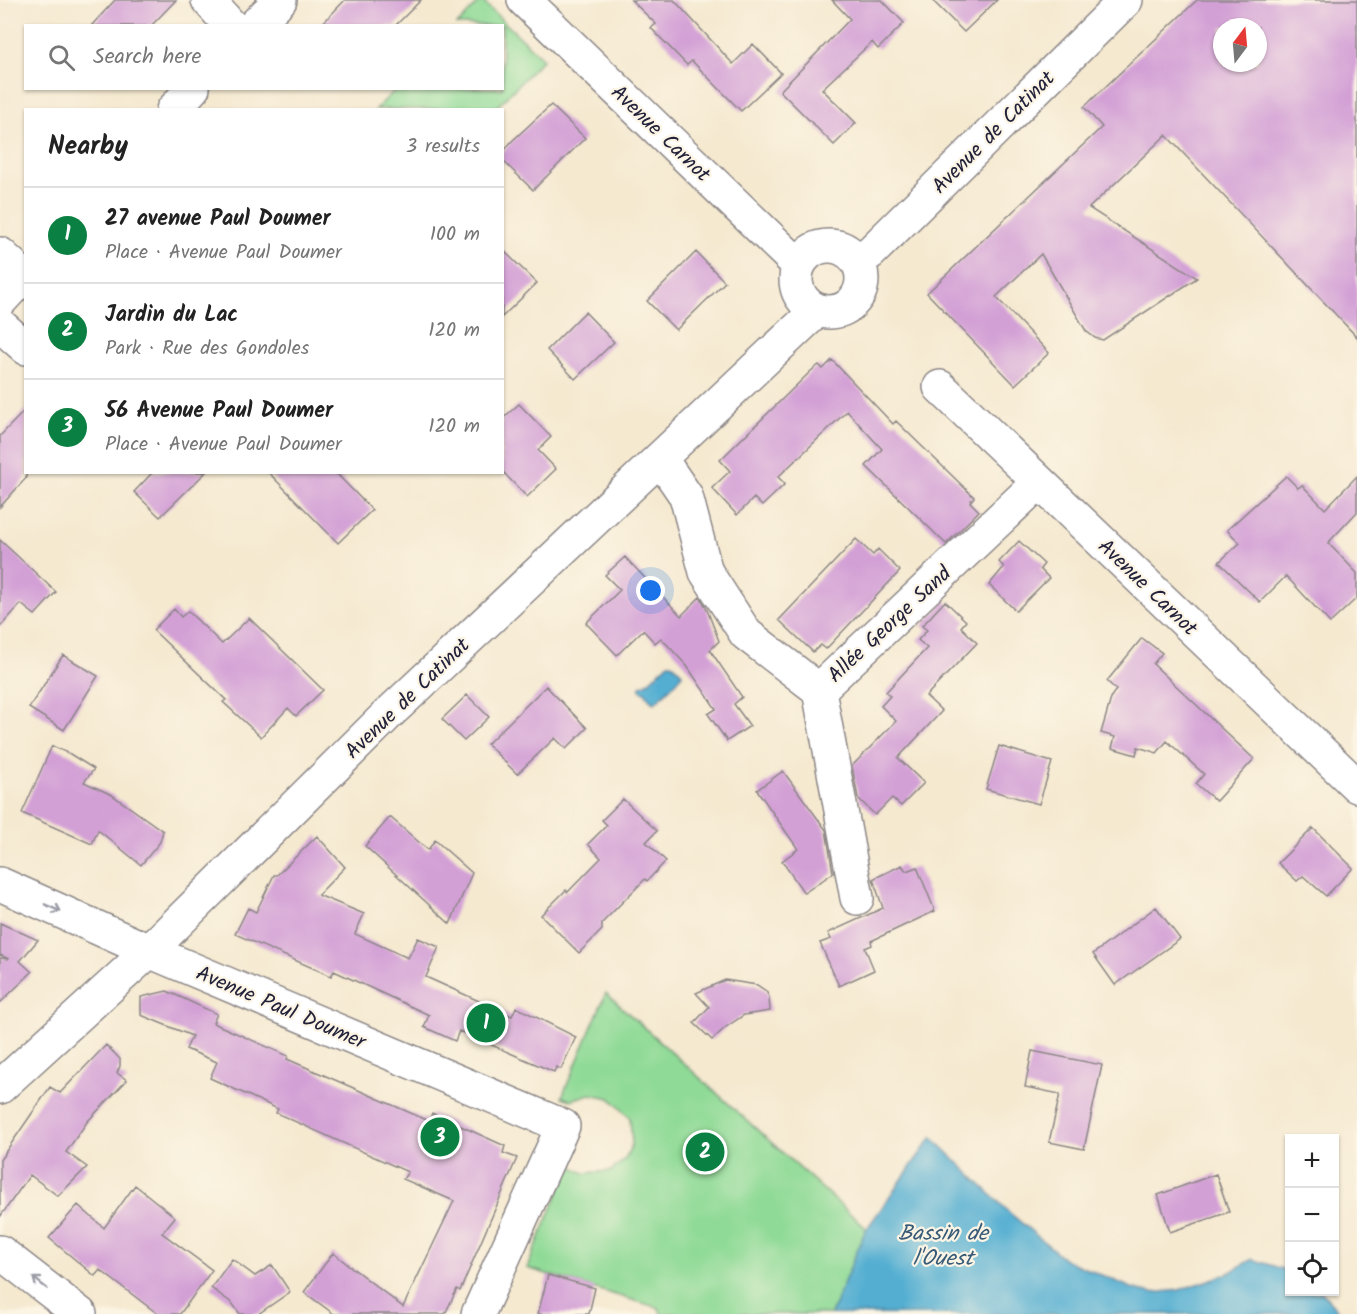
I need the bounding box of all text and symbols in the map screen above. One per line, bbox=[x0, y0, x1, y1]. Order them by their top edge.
north arrow bbox=[1213, 18, 1267, 72]
search box bbox=[24, 24, 504, 90]
text: Search here bbox=[93, 40, 201, 75]
icon: search bbox=[45, 41, 78, 74]
street label: Avenue de Catinat bbox=[925, 63, 1064, 202]
street label: Avenue Carnot bbox=[602, 78, 718, 191]
text: Nearby bbox=[48, 126, 128, 168]
text: 3 results bbox=[406, 131, 480, 163]
text: 27 avenue Paul Doumer bbox=[105, 202, 330, 237]
text: 1 bbox=[64, 219, 71, 251]
text: 100 m bbox=[430, 219, 480, 251]
text: Place · Avenue Paul Doumer bbox=[105, 237, 342, 269]
text: Jardin du Lac bbox=[105, 298, 238, 333]
text: 2 bbox=[62, 315, 73, 347]
text: 120 m bbox=[428, 315, 480, 347]
text: Park · Rue des Gondoles bbox=[105, 333, 309, 365]
text: 56 Avenue Paul Doumer bbox=[105, 394, 333, 429]
text: 3 bbox=[62, 411, 73, 443]
text: 120 m bbox=[428, 411, 480, 443]
text: Place · Avenue Paul Doumer bbox=[105, 429, 342, 461]
street label: Avenue Carnot bbox=[1089, 532, 1205, 645]
street label: Allée George Sand bbox=[820, 558, 960, 692]
your location bbox=[636, 576, 665, 605]
street label: Avenue de Catinat bbox=[338, 630, 479, 768]
one-way arrow bbox=[44, 903, 62, 915]
street label: Avenue Paul Doumer bbox=[190, 958, 371, 1059]
pin: 1 bbox=[466, 1000, 506, 1046]
pin: 3 bbox=[420, 1114, 460, 1160]
pin: 2 bbox=[686, 1130, 724, 1174]
map controls bbox=[1285, 1134, 1339, 1296]
button: + bbox=[1285, 1134, 1339, 1188]
button: − bbox=[1285, 1188, 1339, 1242]
water label: Bassin de l'Ouest bbox=[898, 1217, 990, 1277]
button: locate bbox=[1285, 1242, 1339, 1296]
one-way arrow bbox=[32, 1277, 48, 1290]

